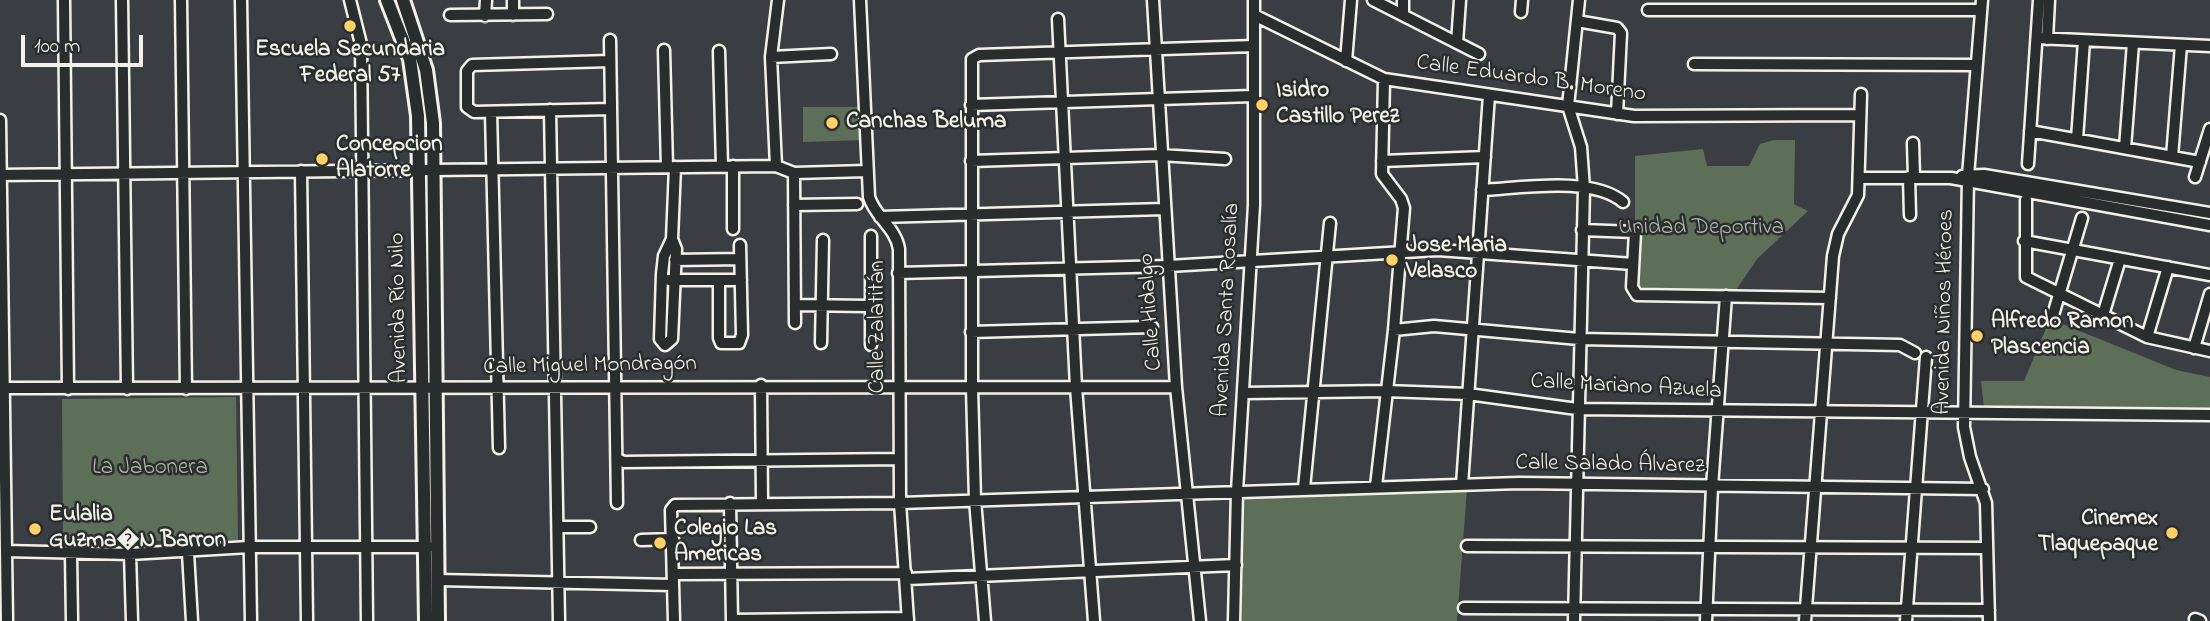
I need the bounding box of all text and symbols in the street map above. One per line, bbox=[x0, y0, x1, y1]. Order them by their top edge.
marker: Escuela Secundaria Federal 57 bbox=[342, 18, 358, 34]
scale bar bbox=[24, 21, 147, 65]
text: 100 m bbox=[34, 32, 80, 62]
place label: Escuela Secundaria Federal 57 bbox=[255, 37, 445, 91]
street label: Calle Eduardo B. Moreno bbox=[1414, 50, 1648, 110]
place label: Isidro Castillo Perez bbox=[1276, 78, 1399, 132]
marker: Isidro Castillo Perez bbox=[1254, 97, 1270, 113]
place label: Canchas Beluma bbox=[846, 109, 1006, 137]
marker: Canchas Beluma bbox=[824, 115, 840, 131]
place label: Concepcion Alatorre bbox=[336, 132, 443, 186]
marker: Concepcion Alatorre bbox=[314, 151, 330, 167]
street label: Avenida Santa Rosalía bbox=[1209, 202, 1247, 418]
street label: Avenida Niños Héroes bbox=[1930, 209, 1962, 415]
park label: Unidad Deportiva bbox=[1618, 215, 1784, 243]
street label: Avenida Río Nilo bbox=[385, 232, 415, 384]
place label: Jose Maria Velasco bbox=[1406, 233, 1507, 287]
street label: Calle Hidalgo bbox=[1134, 252, 1170, 372]
marker: Jose Maria Velasco bbox=[1384, 252, 1400, 268]
street label: Calle Zalatitán bbox=[865, 260, 893, 394]
place label: Alfredo Ramon Plascencia bbox=[1991, 309, 2133, 363]
marker: Alfredo Ramon Plascencia bbox=[1969, 328, 1985, 344]
street label: Calle Miguel Mondragón bbox=[483, 351, 697, 383]
street label: Calle Mariano Azuela bbox=[1530, 369, 1722, 407]
street label: Calle Salado Álvarez bbox=[1515, 451, 1705, 481]
park label: La Jabonera bbox=[92, 455, 208, 483]
place label: Eulalia Guzma�N Barron bbox=[49, 502, 226, 556]
place label: Cinemex Tlaquepaque bbox=[2038, 506, 2158, 560]
place label: Colegio Las Americas bbox=[674, 516, 777, 570]
marker: Eulalia Guzma�N Barron bbox=[27, 521, 43, 537]
marker: Cinemex Tlaquepaque bbox=[2164, 525, 2180, 541]
marker: Colegio Las Americas bbox=[652, 535, 668, 551]

